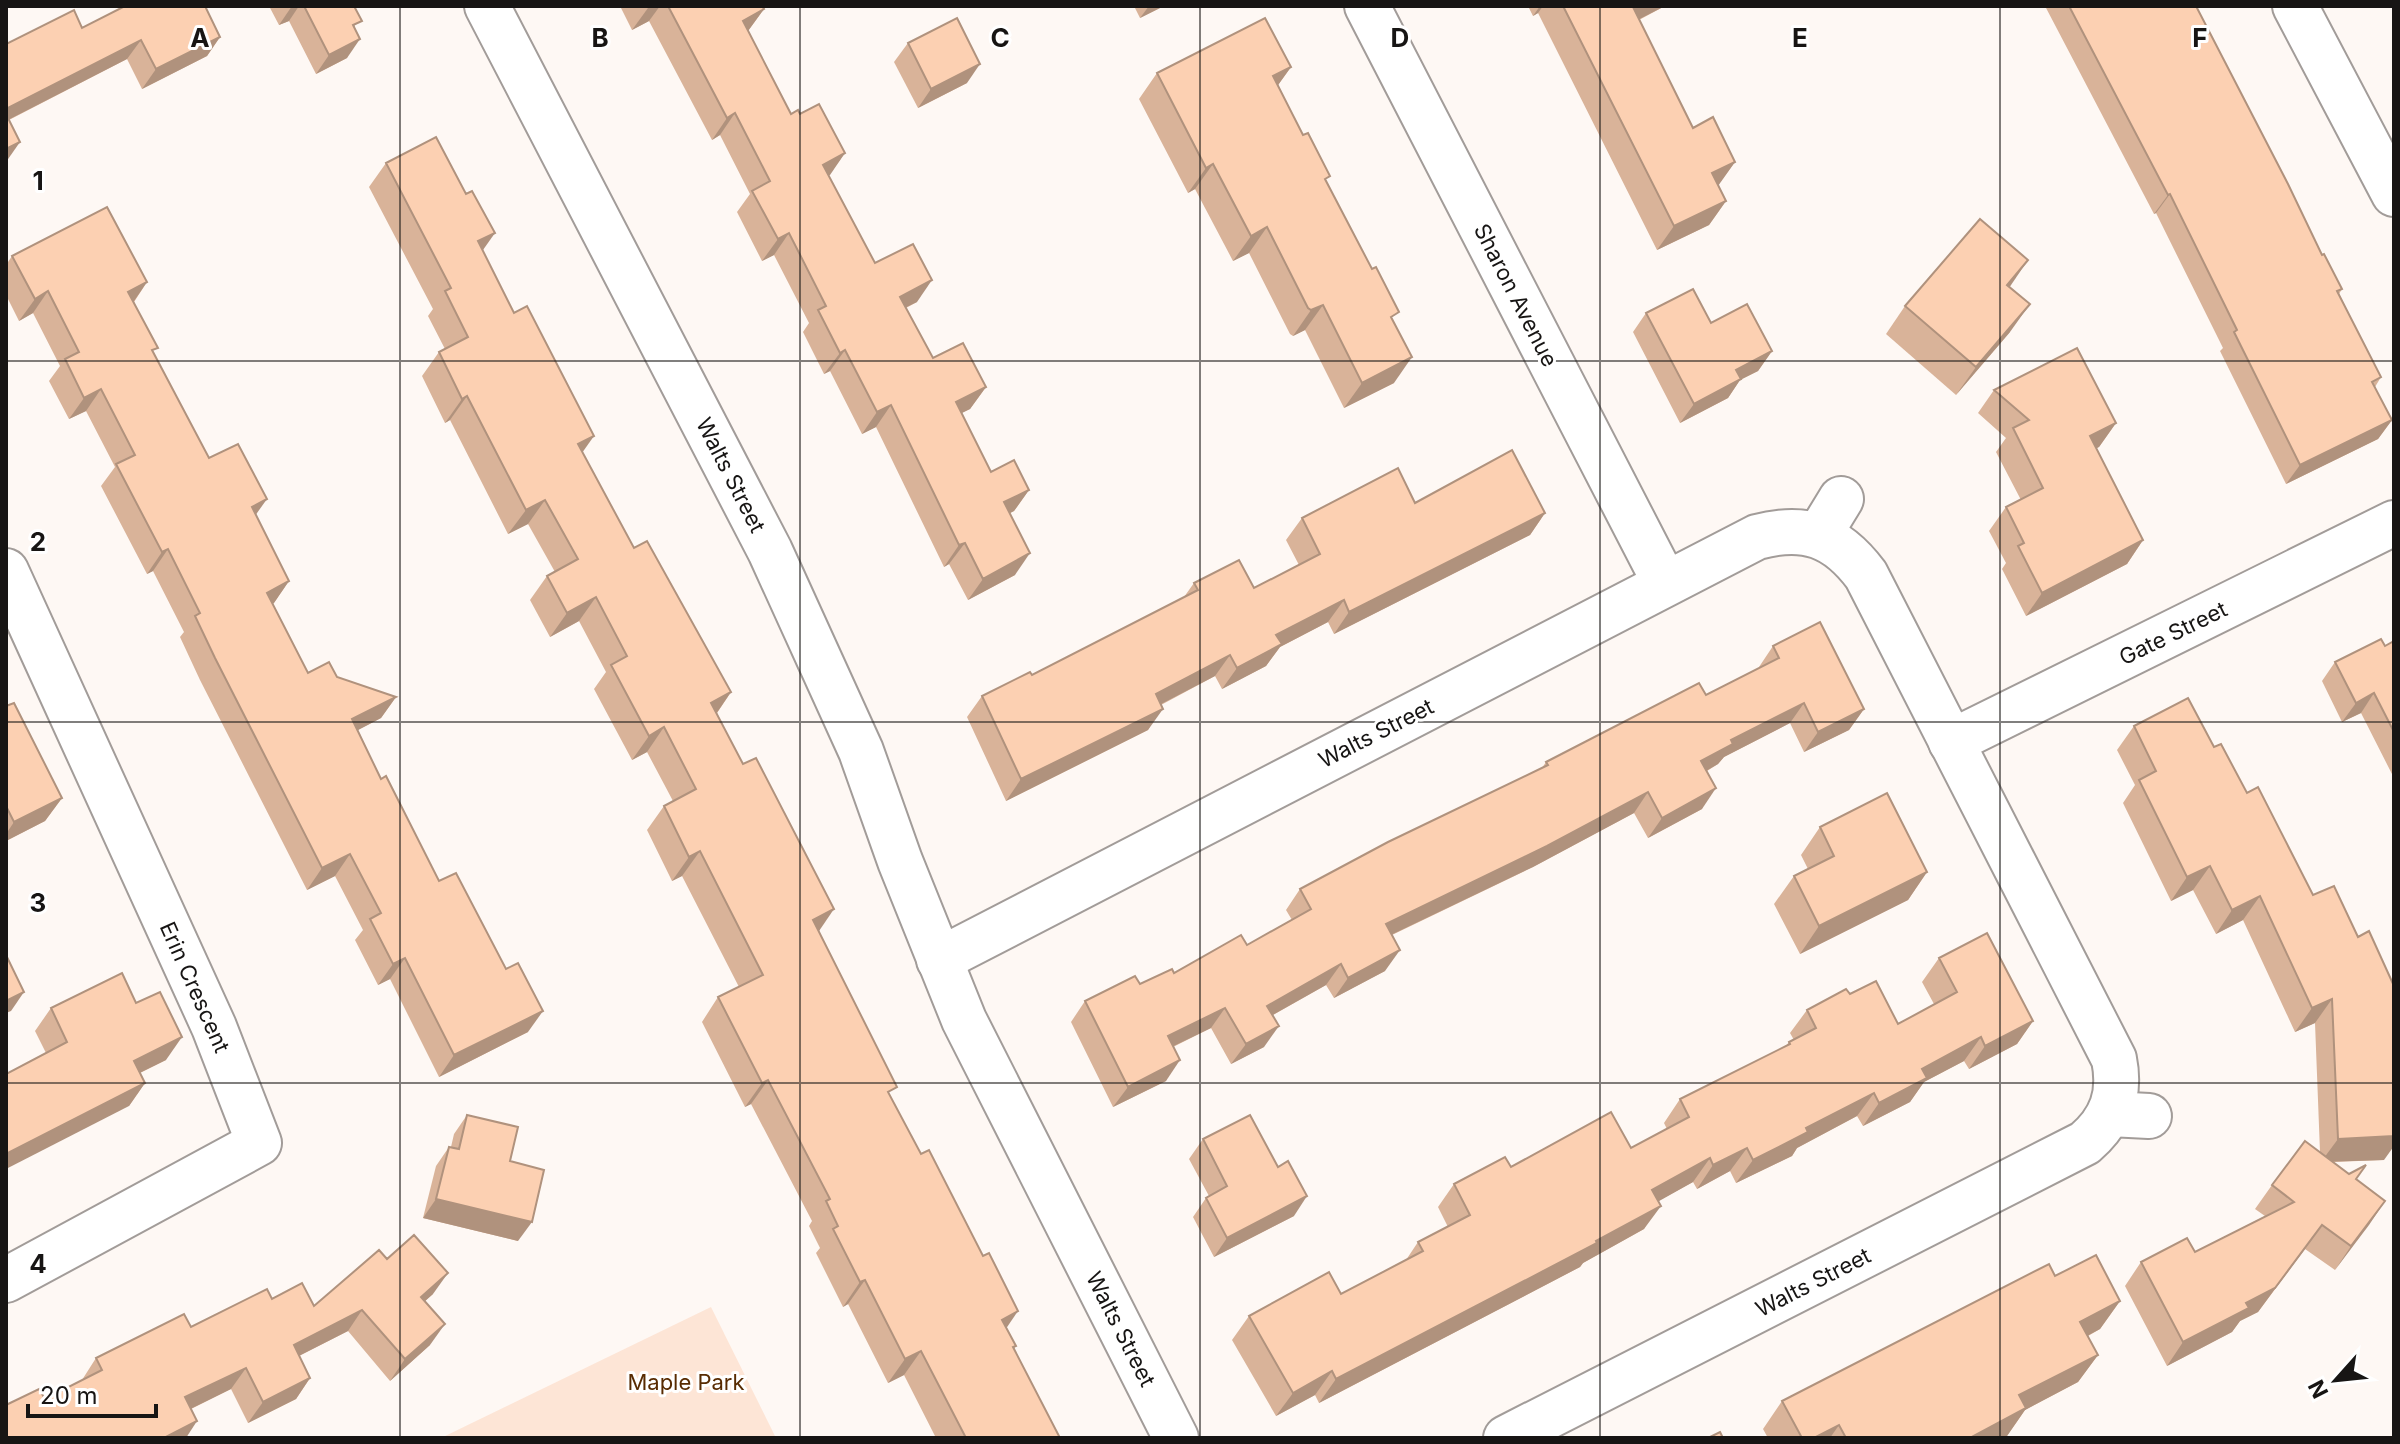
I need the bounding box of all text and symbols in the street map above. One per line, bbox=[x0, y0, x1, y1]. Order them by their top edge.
text: A bbox=[190, 22, 210, 53]
text: B bbox=[591, 22, 609, 53]
text: C bbox=[990, 22, 1010, 53]
text: D bbox=[1391, 22, 1409, 53]
text: E bbox=[1792, 22, 1808, 53]
text: F bbox=[2192, 22, 2208, 53]
text: 1 bbox=[32, 165, 44, 196]
street label: Sharon Avenue bbox=[1469, 219, 1563, 371]
street label: Walts Street bbox=[691, 413, 771, 537]
text: 2 bbox=[30, 526, 46, 557]
street label: Gate Street bbox=[2115, 596, 2231, 670]
street label: Walts Street bbox=[1314, 693, 1438, 773]
text: 3 bbox=[30, 887, 46, 918]
street label: Erin Crescent bbox=[155, 918, 235, 1056]
street label: Walts Street bbox=[1751, 1242, 1875, 1322]
text: 4 bbox=[29, 1248, 47, 1279]
street label: Walts Street bbox=[1081, 1267, 1161, 1391]
north arrow bbox=[2296, 1340, 2376, 1420]
scale bar bbox=[28, 1368, 156, 1418]
park label: Maple Park bbox=[627, 1369, 745, 1395]
text: N bbox=[2303, 1376, 2334, 1402]
text: 20 m bbox=[40, 1381, 98, 1410]

